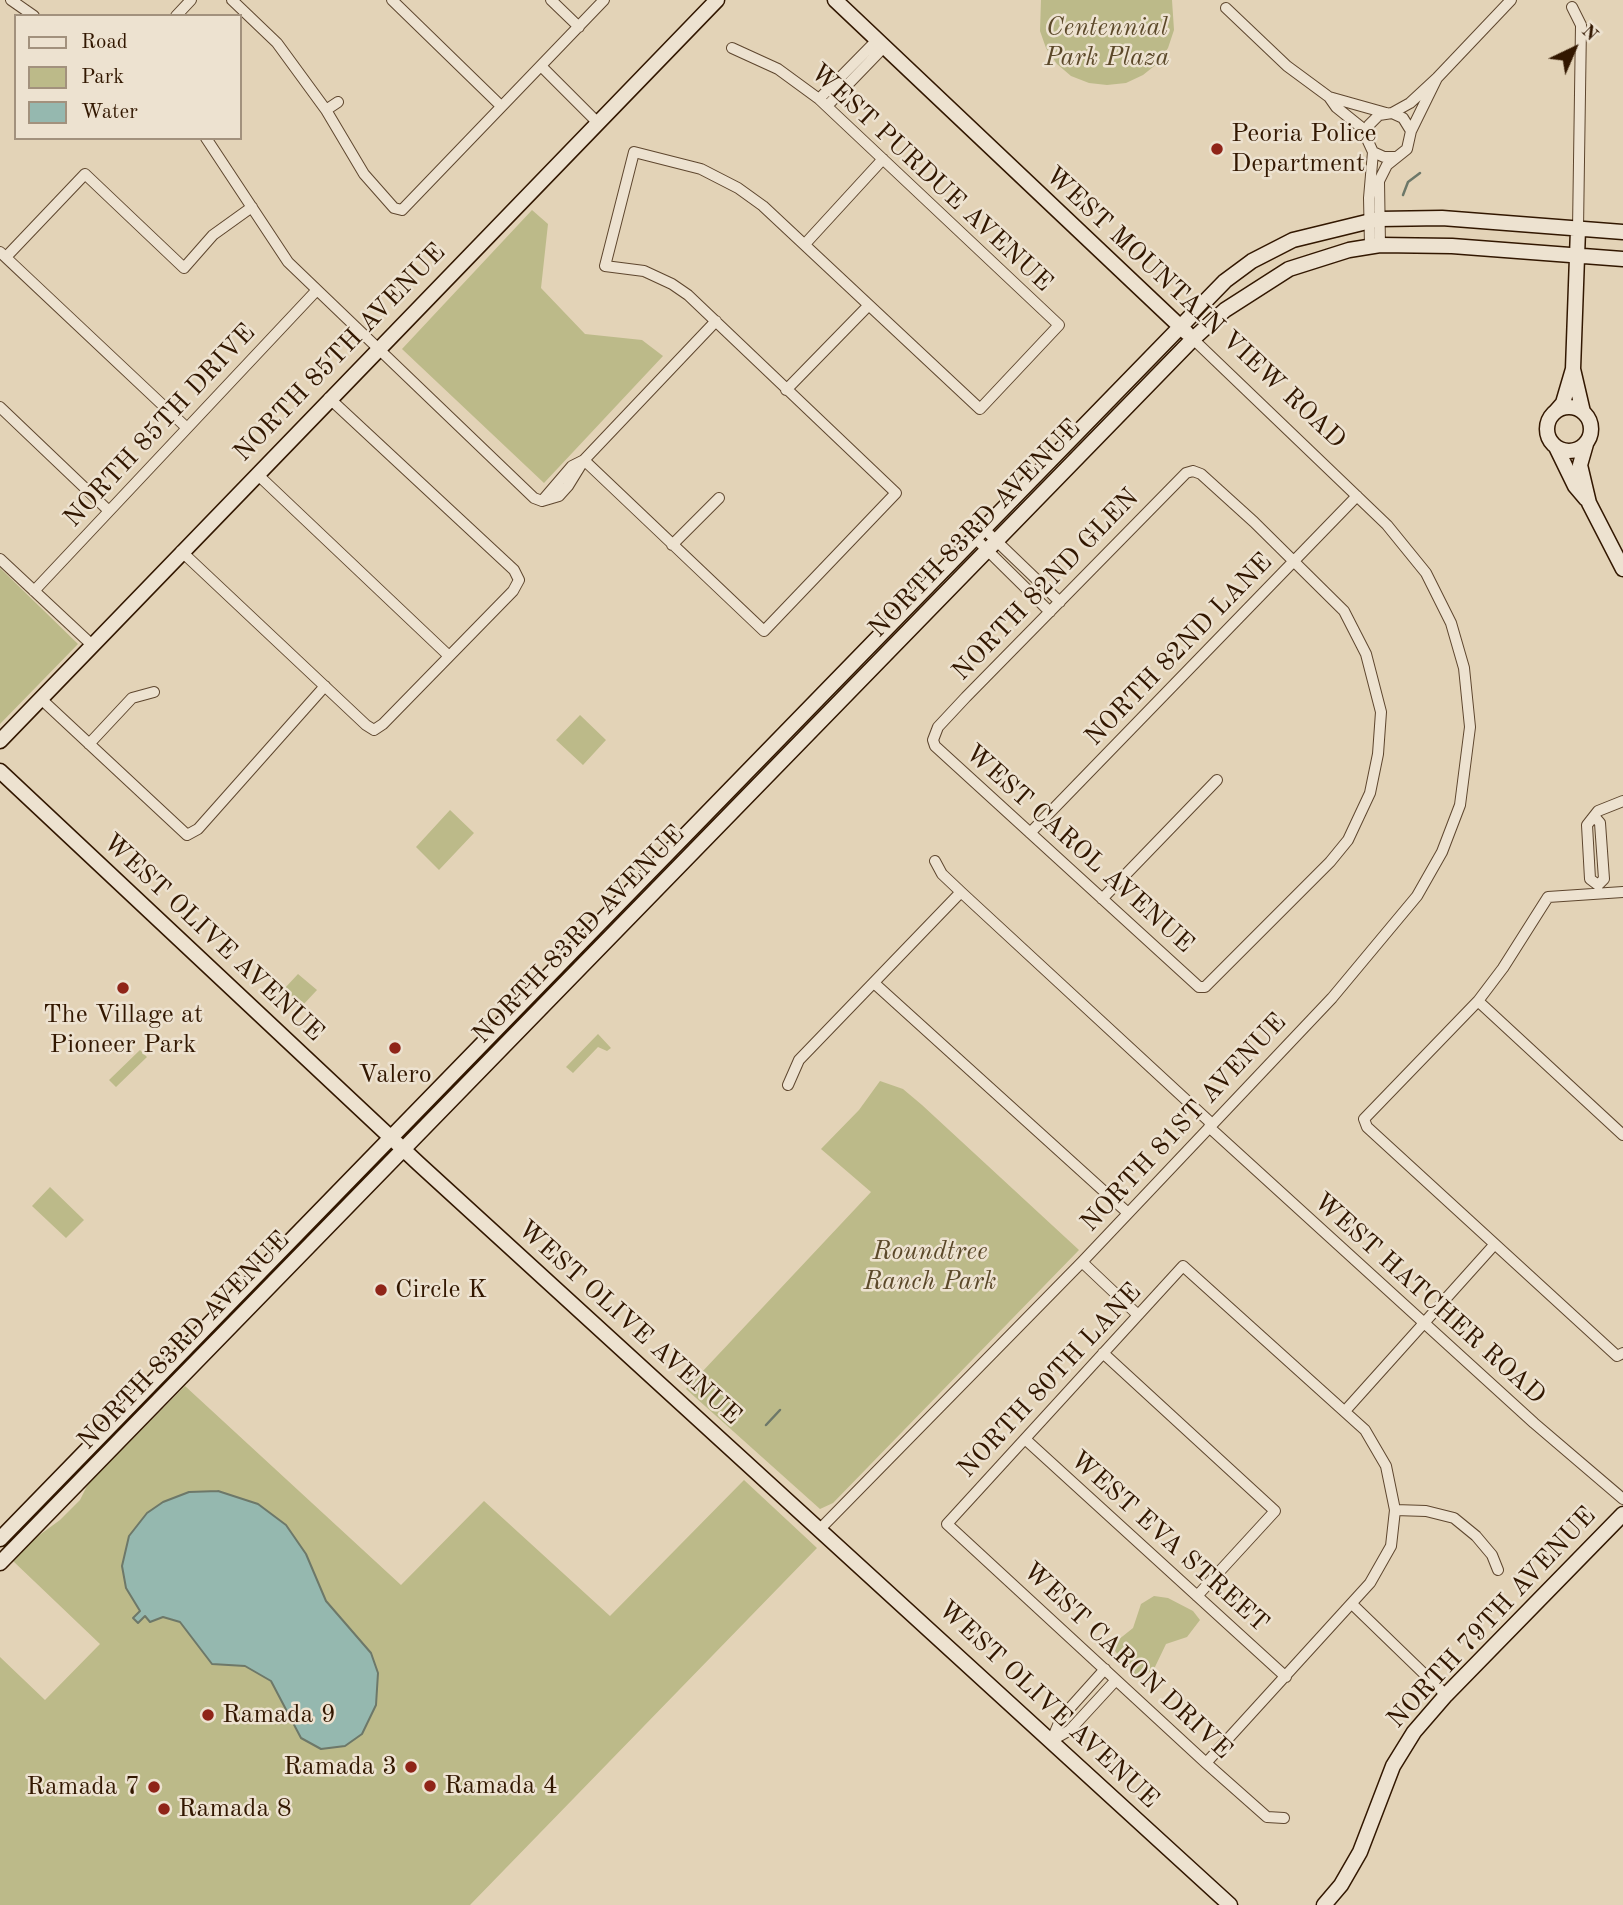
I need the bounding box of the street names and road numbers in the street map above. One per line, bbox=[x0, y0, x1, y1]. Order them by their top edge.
street label: WEST PURDUE AVENUE bbox=[803, 57, 1059, 299]
street label: WEST MOUNTAIN VIEW ROAD bbox=[1038, 160, 1352, 456]
street label: NORTH 85TH AVENUE bbox=[228, 237, 452, 469]
street label: NORTH 85TH DRIVE bbox=[58, 318, 262, 534]
street label: NORTH 83RD AVENUE bbox=[863, 413, 1087, 645]
street label: NORTH 82ND GLEN bbox=[946, 482, 1146, 688]
street label: NORTH 82ND LANE bbox=[1079, 547, 1279, 753]
street label: WEST CAROL AVENUE bbox=[958, 738, 1200, 960]
street label: NORTH 83RD AVENUE bbox=[467, 819, 691, 1051]
street label: WEST OLIVE AVENUE bbox=[96, 827, 330, 1049]
street label: NORTH 81ST AVENUE bbox=[1075, 1007, 1293, 1239]
street label: WEST HATCHER ROAD bbox=[1307, 1187, 1551, 1411]
street label: WEST OLIVE AVENUE bbox=[511, 1214, 747, 1432]
street label: NORTH 83RD AVENUE bbox=[72, 1225, 296, 1457]
street label: NORTH 80TH LANE bbox=[952, 1277, 1148, 1485]
street label: WEST EVA STREET bbox=[1063, 1444, 1275, 1640]
street label: NORTH 79TH AVENUE bbox=[1381, 1501, 1603, 1735]
street label: WEST CARON DRIVE bbox=[1016, 1556, 1238, 1766]
street label: WEST OLIVE AVENUE bbox=[931, 1594, 1165, 1816]

